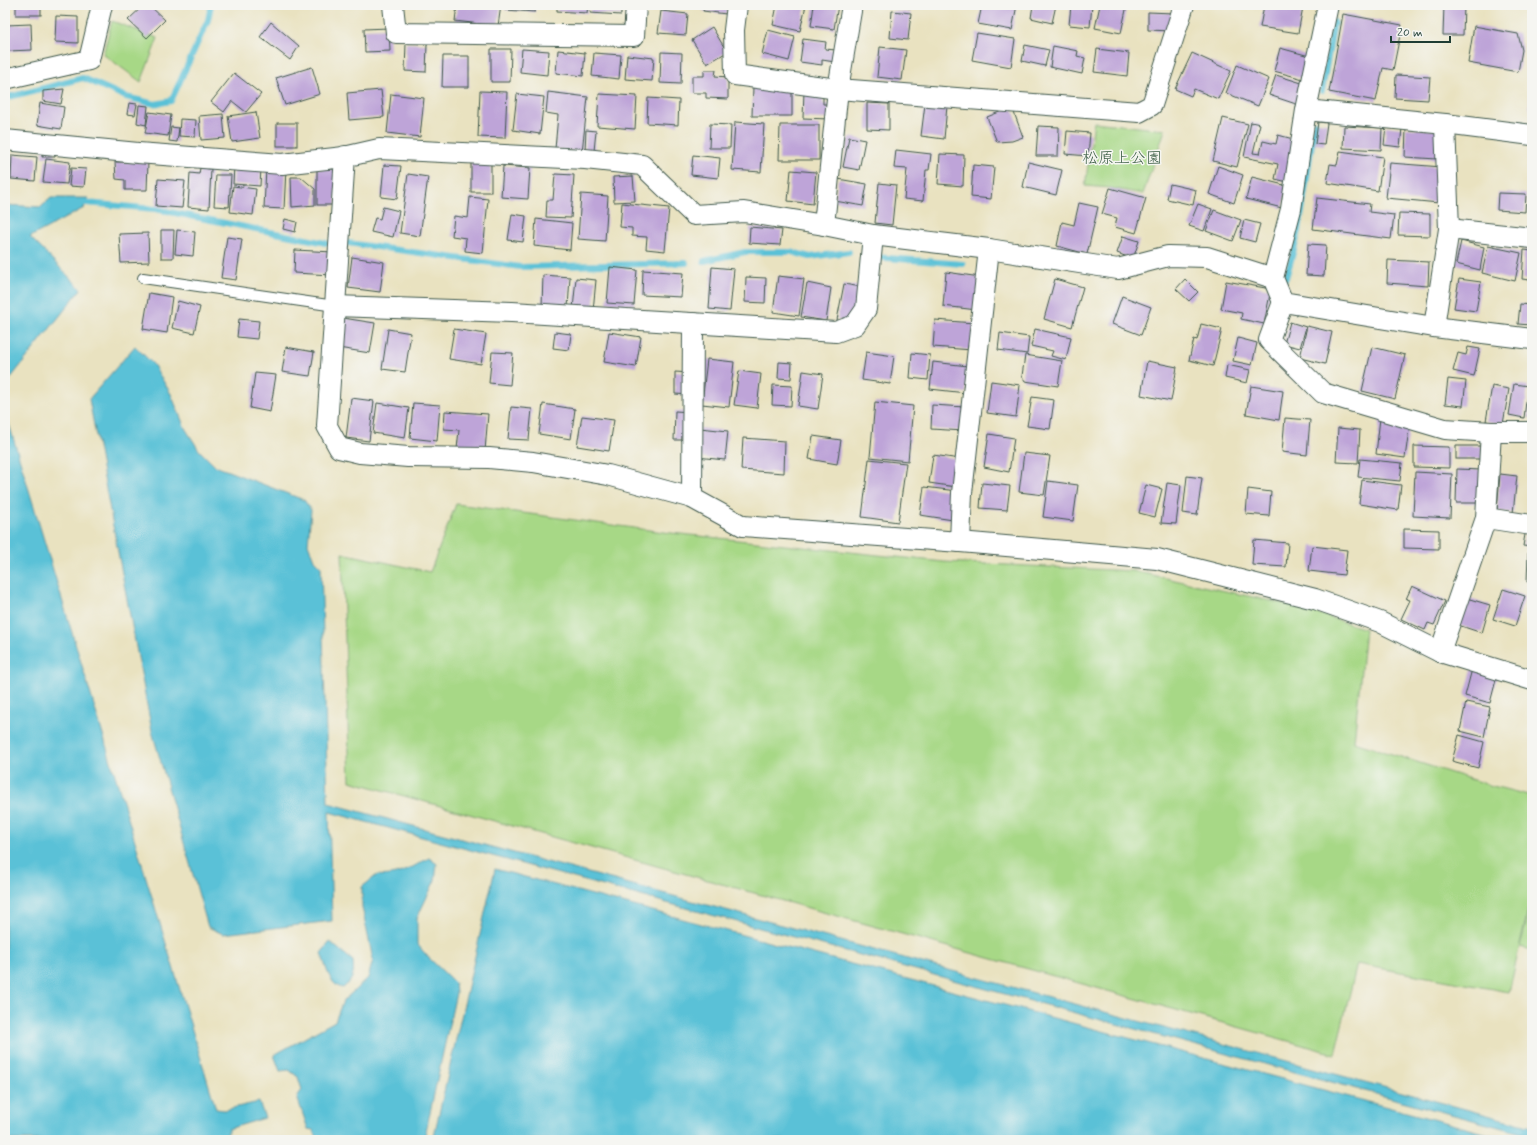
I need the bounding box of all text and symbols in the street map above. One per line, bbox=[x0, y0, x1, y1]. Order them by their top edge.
scale bar bbox=[1391, 18, 1450, 44]
text: 20 m bbox=[1397, 25, 1423, 41]
park label: 松原上公園 bbox=[1082, 148, 1162, 169]

